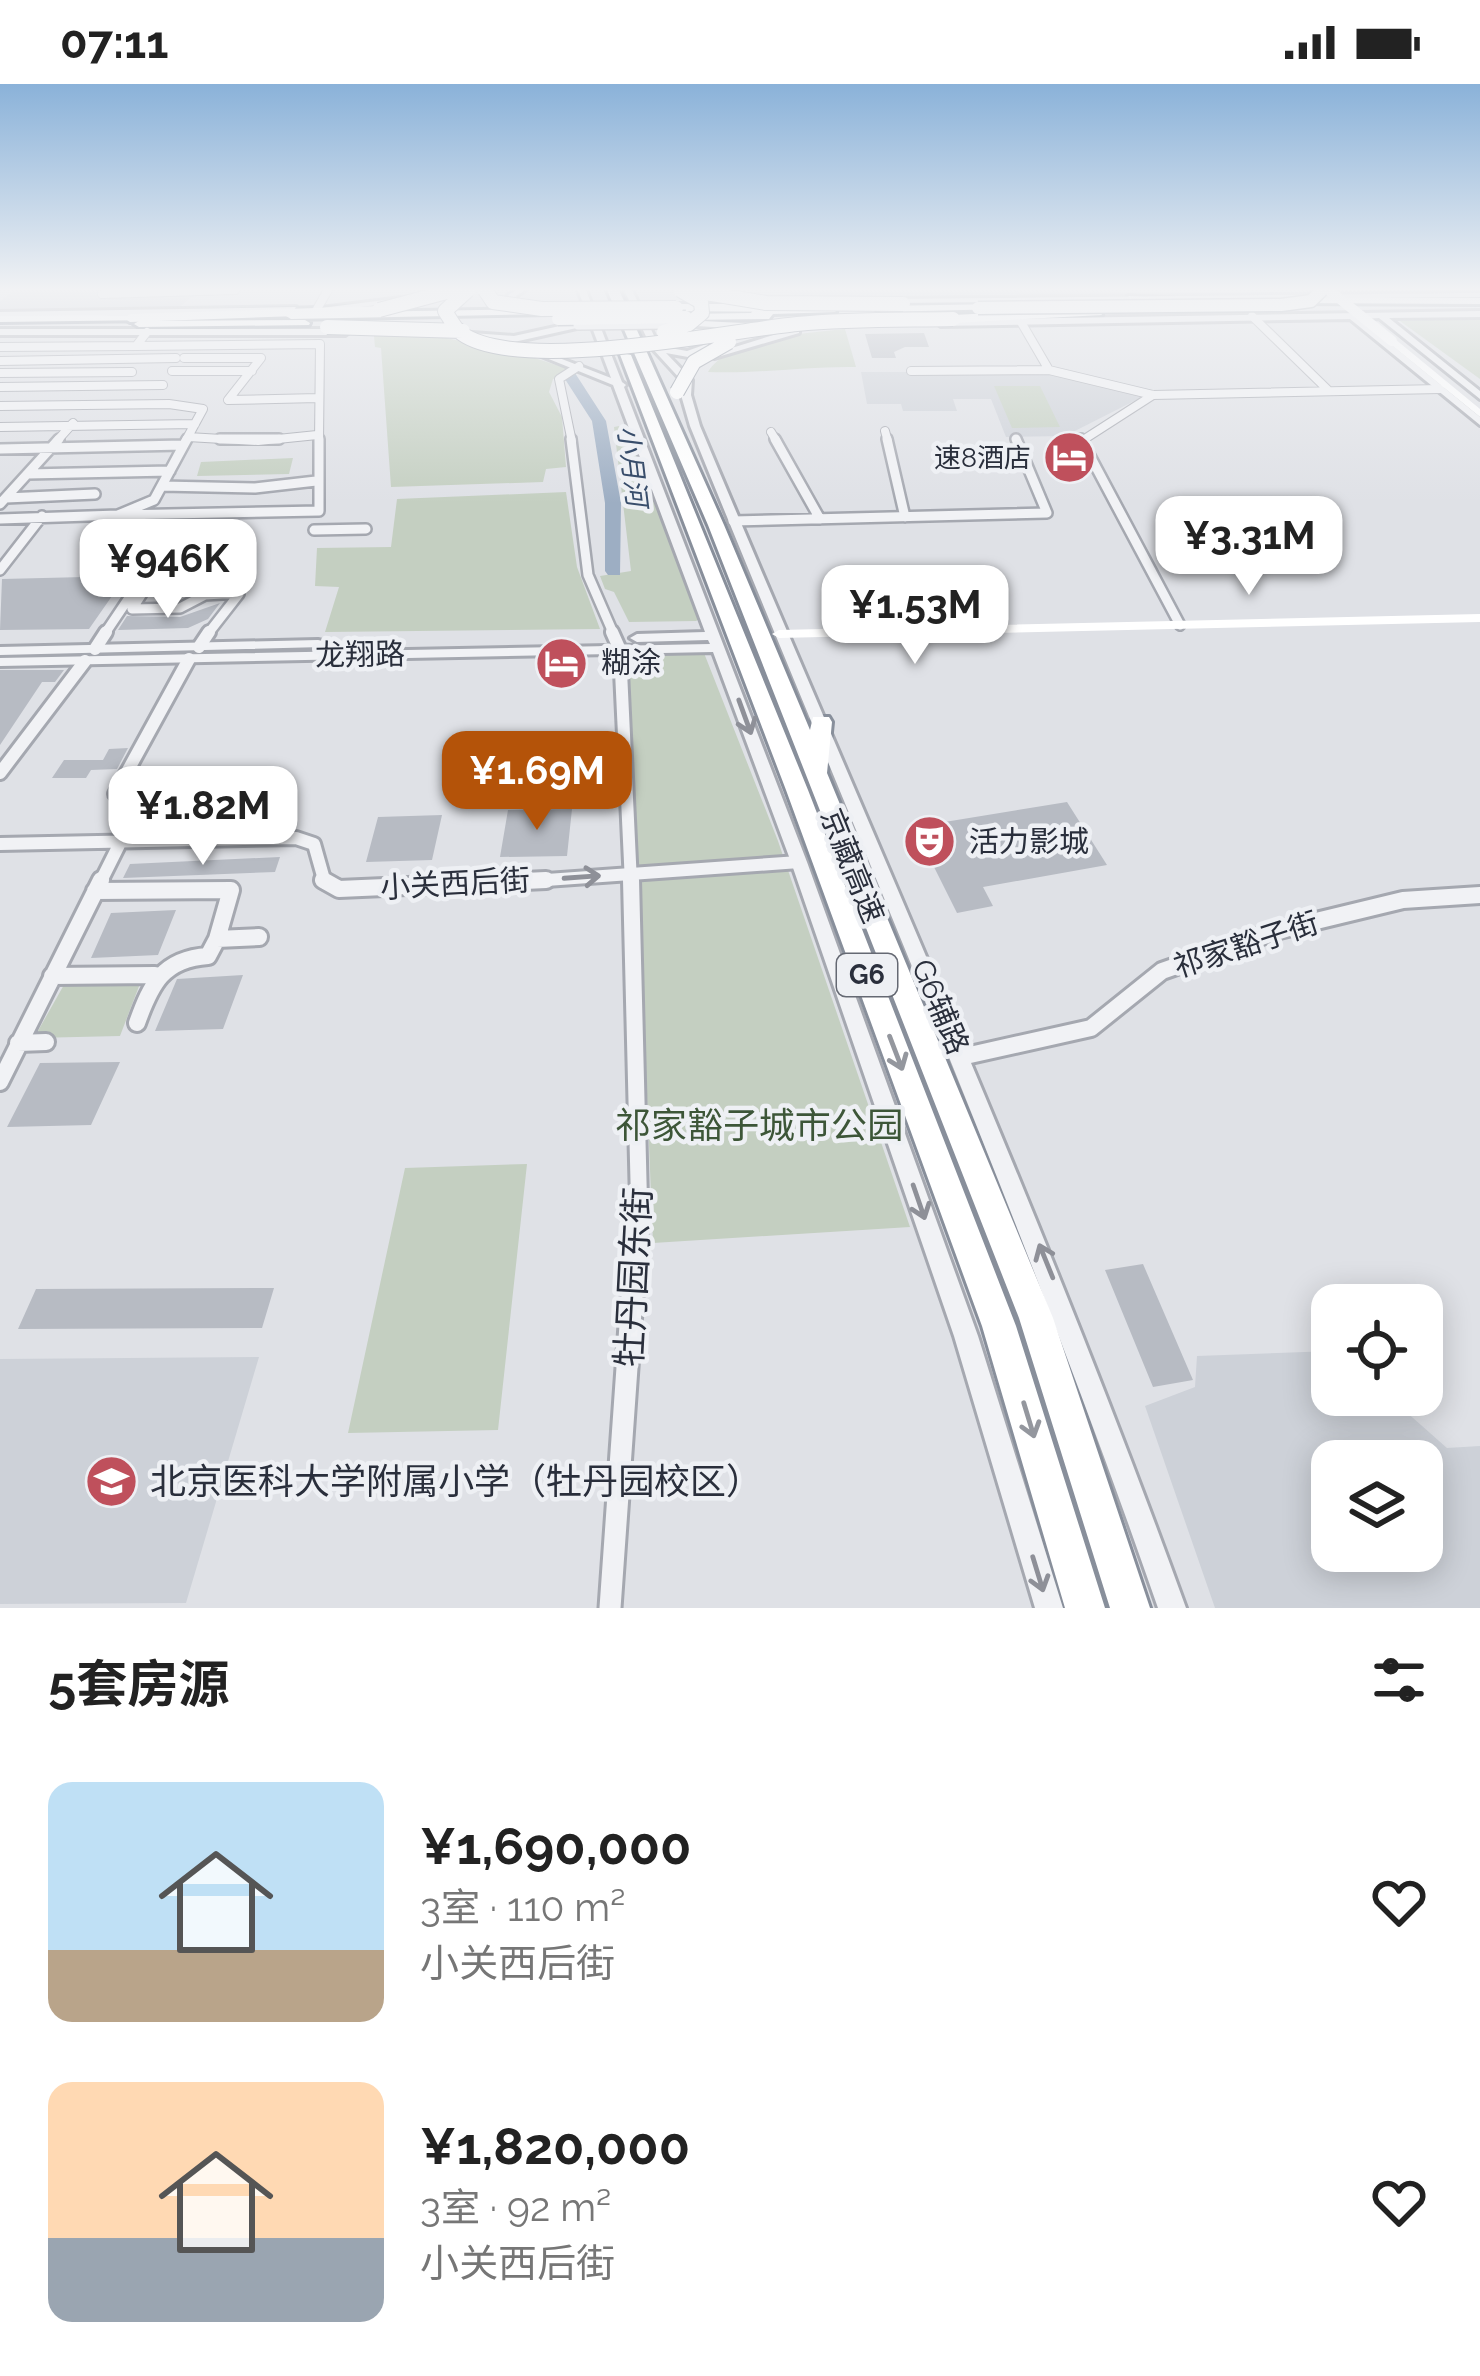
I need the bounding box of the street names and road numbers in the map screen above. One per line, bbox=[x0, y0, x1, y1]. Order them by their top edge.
street label: 龙翔路 bbox=[315, 636, 405, 673]
street label: 京藏高速 bbox=[814, 804, 891, 928]
street label: 小关西后街 bbox=[379, 862, 531, 905]
street label: 祁家豁子街 bbox=[1169, 905, 1323, 984]
road number: G6 bbox=[837, 954, 897, 996]
street label: G6辅路 bbox=[905, 954, 976, 1059]
street label: 牡丹园东街 bbox=[607, 1186, 659, 1368]

